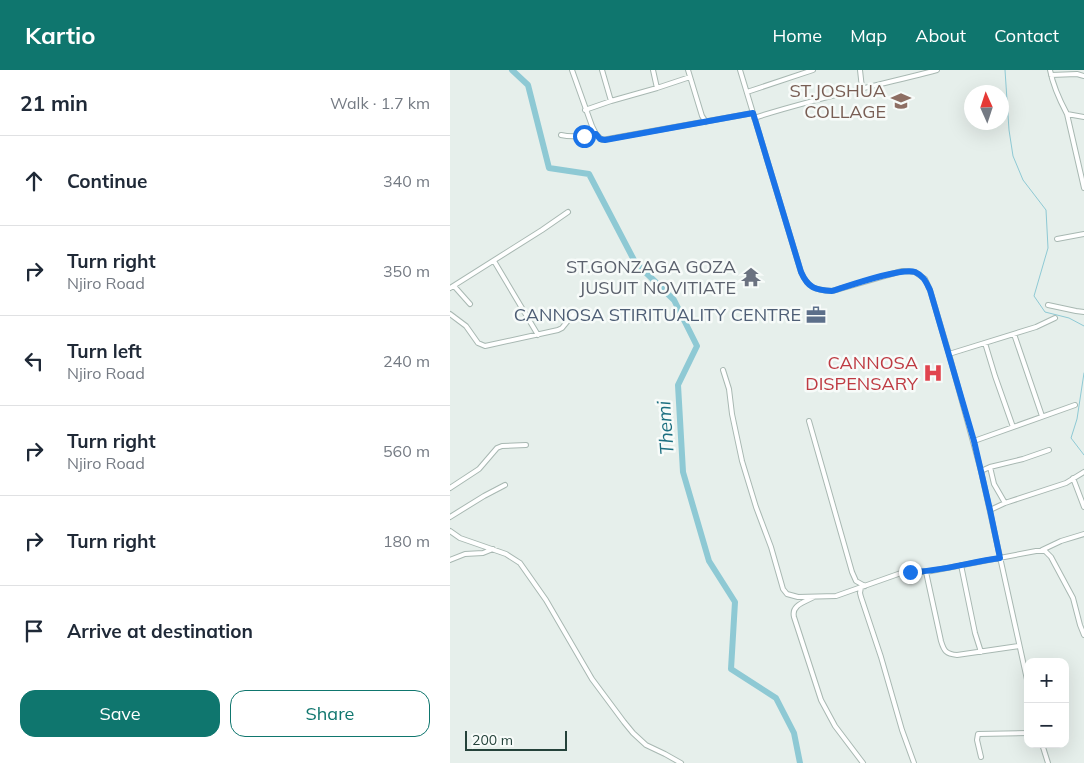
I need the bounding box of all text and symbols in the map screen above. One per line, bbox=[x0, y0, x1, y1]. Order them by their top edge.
text: Kartio bbox=[25, 20, 96, 50]
text: Home bbox=[772, 24, 822, 47]
text: Map bbox=[850, 24, 887, 47]
text: About bbox=[915, 24, 966, 47]
text: Contact bbox=[994, 24, 1059, 47]
place label: ST.JOSHUA COLLAGE bbox=[789, 79, 886, 123]
north arrow bbox=[964, 85, 1009, 130]
text: 21 min bbox=[20, 90, 88, 116]
school or university icon: ST.JOSHUA COLLAGE bbox=[890, 90, 912, 112]
text: Walk · 1.7 km bbox=[330, 93, 430, 113]
route start bbox=[573, 125, 596, 148]
icon: ahead bbox=[20, 167, 48, 195]
text: Continue bbox=[67, 169, 147, 193]
text: 340 m bbox=[383, 171, 430, 191]
text: Turn right bbox=[67, 249, 156, 273]
place label: ST.GONZAGA GOZA JUSUIT NOVITIATE bbox=[566, 255, 736, 299]
icon: right bbox=[20, 257, 48, 285]
text: 350 m bbox=[383, 261, 430, 281]
temple icon: ST.GONZAGA GOZA JUSUIT NOVITIATE bbox=[740, 266, 762, 288]
text: Njiro Road bbox=[67, 273, 145, 293]
place label: CANNOSA STIRITUALITY CENTRE bbox=[514, 303, 801, 326]
office icon: CANNOSA STIRITUALITY CENTRE bbox=[805, 304, 827, 326]
text: Turn left bbox=[67, 339, 142, 363]
icon: left bbox=[20, 347, 48, 375]
text: 240 m bbox=[383, 351, 430, 371]
place label: CANNOSA DISPENSARY bbox=[805, 351, 919, 395]
hospital icon: CANNOSA DISPENSARY bbox=[922, 362, 944, 384]
text: Njiro Road bbox=[67, 363, 145, 383]
water label: Themi bbox=[651, 400, 679, 456]
text: Turn right bbox=[67, 429, 156, 453]
icon: right bbox=[20, 437, 48, 465]
text: 560 m bbox=[383, 441, 430, 461]
text: Njiro Road bbox=[67, 453, 145, 473]
icon: right bbox=[20, 527, 48, 555]
text: Turn right bbox=[67, 529, 156, 553]
text: 180 m bbox=[383, 531, 430, 551]
route end bbox=[899, 561, 922, 584]
icon: arrive bbox=[20, 617, 48, 645]
text: Arrive at destination bbox=[67, 619, 253, 643]
map controls bbox=[1024, 658, 1069, 748]
button: + bbox=[1024, 658, 1069, 703]
button: Save bbox=[20, 690, 220, 737]
button: Share bbox=[230, 690, 430, 737]
button: − bbox=[1024, 703, 1069, 748]
scale bar bbox=[465, 728, 568, 751]
text: 200 m bbox=[472, 731, 513, 749]

